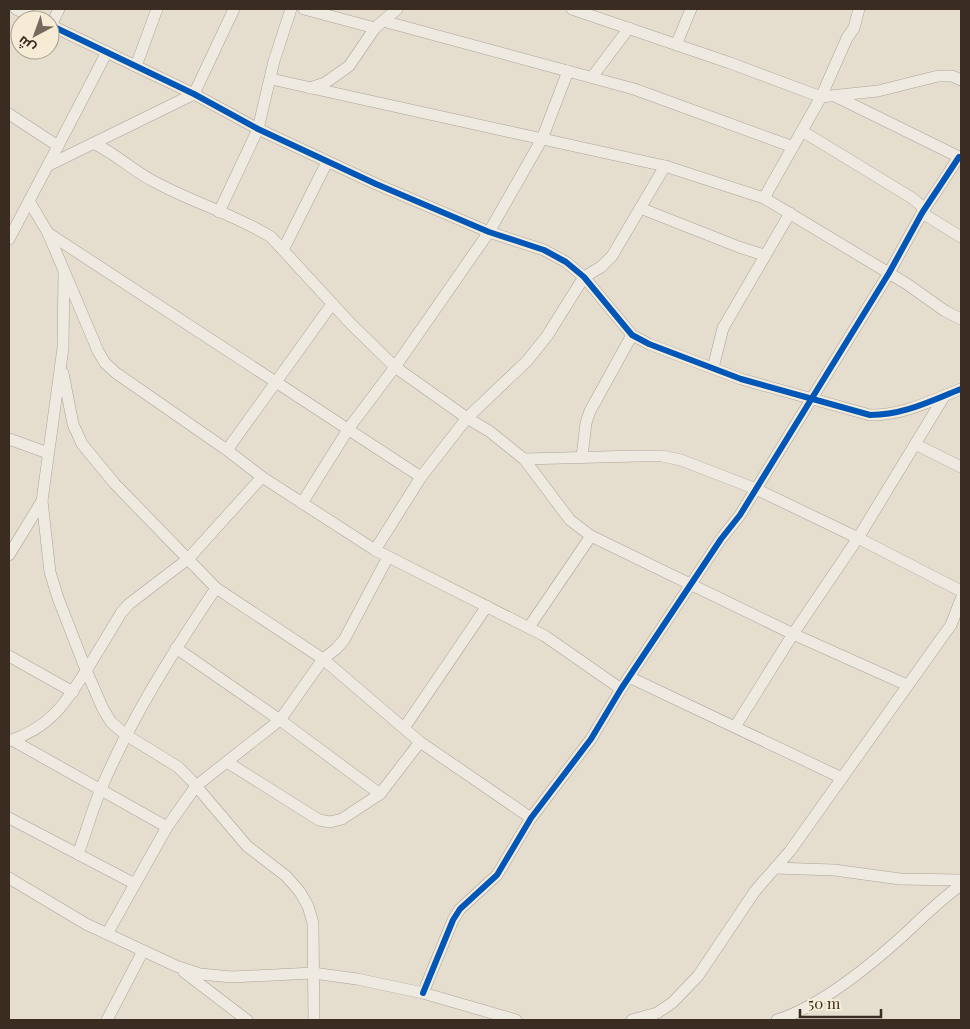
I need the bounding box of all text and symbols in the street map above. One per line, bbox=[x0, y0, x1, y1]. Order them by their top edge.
north arrow bbox=[10, 10, 60, 60]
text: ش bbox=[13, 32, 39, 58]
scale bar bbox=[800, 986, 881, 1018]
text: 50 m bbox=[808, 993, 841, 1013]

